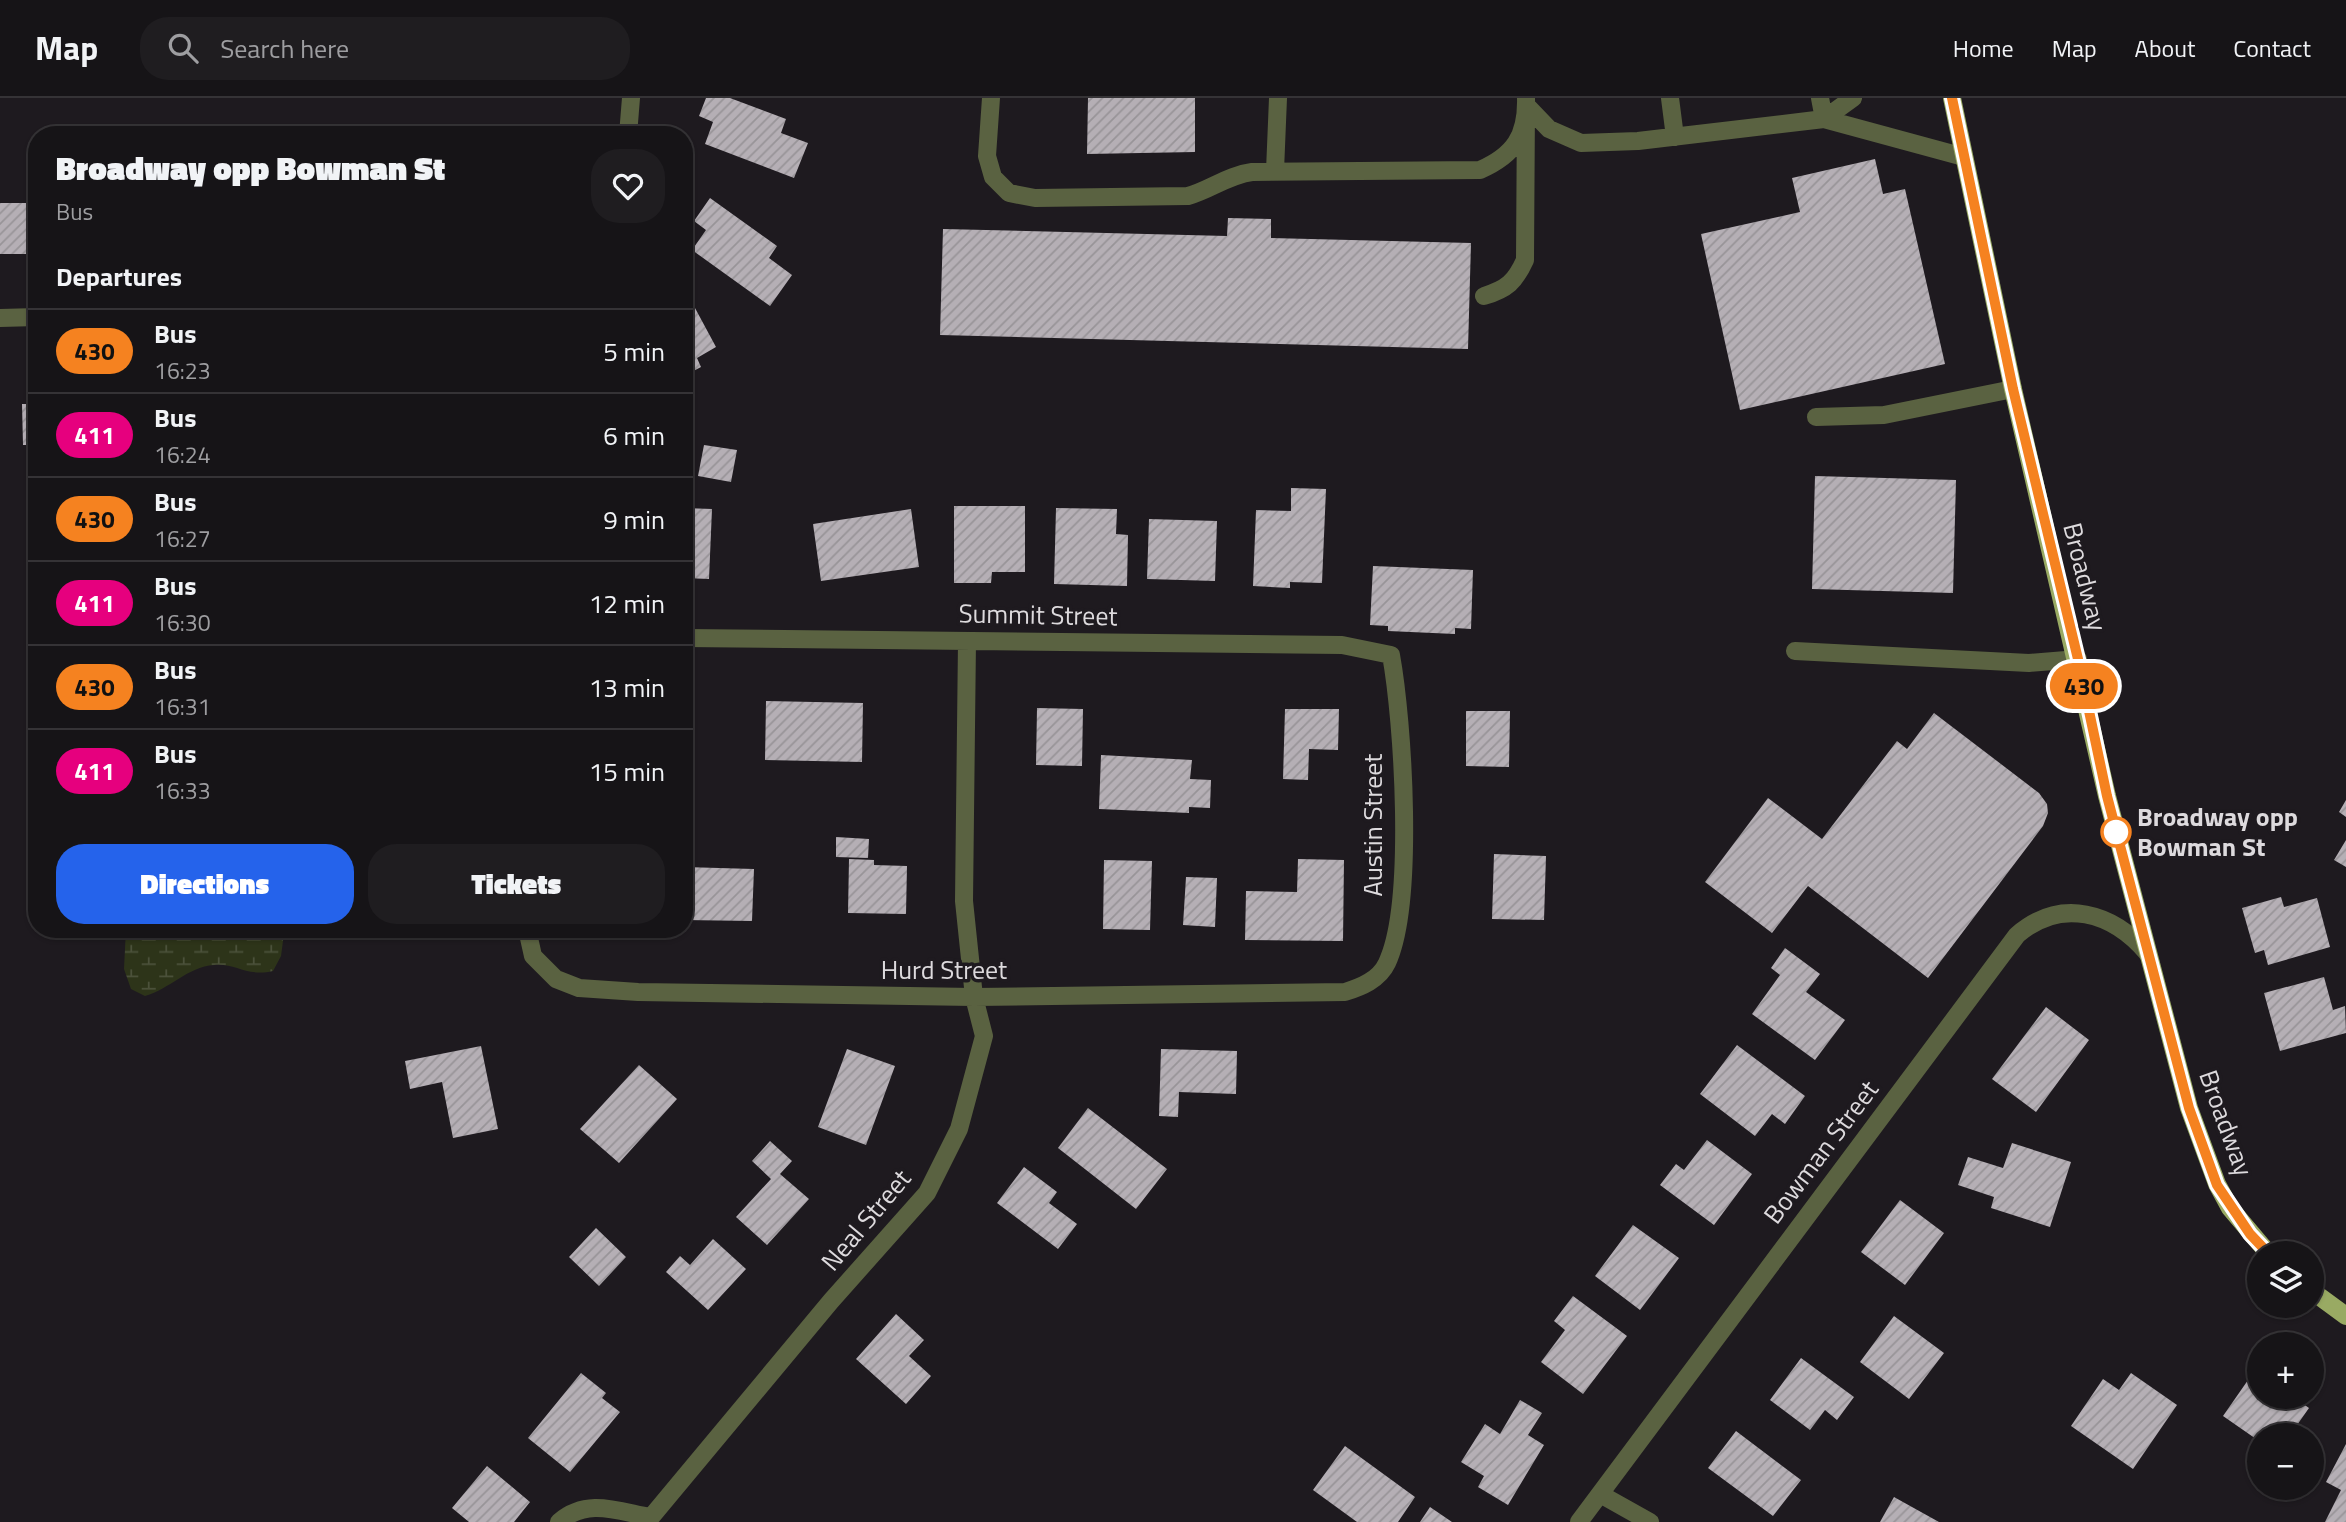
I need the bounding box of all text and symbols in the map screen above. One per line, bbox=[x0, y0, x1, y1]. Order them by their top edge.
search box bbox=[140, 17, 630, 80]
text: Map bbox=[35, 23, 98, 73]
icon: search bbox=[164, 29, 202, 67]
text: Search here bbox=[220, 29, 349, 68]
text: Home bbox=[1953, 30, 2014, 66]
text: Map bbox=[2052, 30, 2097, 66]
text: About bbox=[2135, 30, 2195, 66]
text: Contact bbox=[2233, 30, 2311, 66]
text: Broadway opp Bowman St bbox=[56, 143, 445, 193]
button: heart bbox=[591, 149, 665, 223]
text: Bus bbox=[56, 194, 93, 229]
text: Departures bbox=[56, 257, 182, 296]
text: Bus bbox=[154, 314, 196, 353]
text: 5 min bbox=[603, 332, 665, 371]
text: 430 bbox=[74, 333, 115, 369]
text: 16:23 bbox=[154, 353, 211, 388]
text: Bus bbox=[154, 398, 196, 437]
text: 6 min bbox=[603, 416, 665, 455]
text: 411 bbox=[74, 417, 115, 453]
text: 16:24 bbox=[154, 437, 211, 472]
text: Bus bbox=[154, 482, 196, 521]
text: 9 min bbox=[603, 500, 665, 539]
text: 430 bbox=[74, 501, 115, 537]
street label: Broadway bbox=[2053, 519, 2118, 635]
text: 16:27 bbox=[154, 521, 211, 556]
text: Bus bbox=[154, 566, 196, 605]
text: 12 min bbox=[589, 584, 665, 623]
text: 411 bbox=[74, 585, 115, 621]
street label: Summit Street bbox=[958, 594, 1118, 635]
text: 16:30 bbox=[154, 605, 211, 640]
text: Bus bbox=[154, 650, 196, 689]
line badge: 430 bbox=[2044, 663, 2124, 709]
text: 13 min bbox=[589, 668, 665, 707]
text: 430 bbox=[2064, 668, 2104, 704]
text: 430 bbox=[74, 669, 115, 705]
text: 16:31 bbox=[154, 689, 211, 724]
text: Bus bbox=[154, 734, 196, 773]
text: 15 min bbox=[589, 752, 665, 791]
text: 411 bbox=[74, 753, 115, 789]
street label: Austin Street bbox=[1353, 754, 1392, 896]
text: 16:33 bbox=[154, 773, 211, 808]
place label: Broadway opp Bowman St bbox=[2137, 797, 2298, 866]
marker: Broadway opp Bowman St bbox=[2101, 817, 2131, 847]
button: Directions bbox=[56, 844, 354, 924]
button: Tickets bbox=[368, 844, 665, 924]
street label: Hurd Street bbox=[881, 950, 1007, 989]
street label: Broadway bbox=[2189, 1064, 2264, 1181]
street label: Bowman Street bbox=[1754, 1072, 1888, 1232]
street label: Neal Street bbox=[811, 1160, 920, 1279]
map controls bbox=[2247, 1241, 2324, 1500]
button: layers bbox=[2247, 1241, 2324, 1318]
button: + bbox=[2247, 1332, 2324, 1409]
button: − bbox=[2247, 1423, 2324, 1500]

